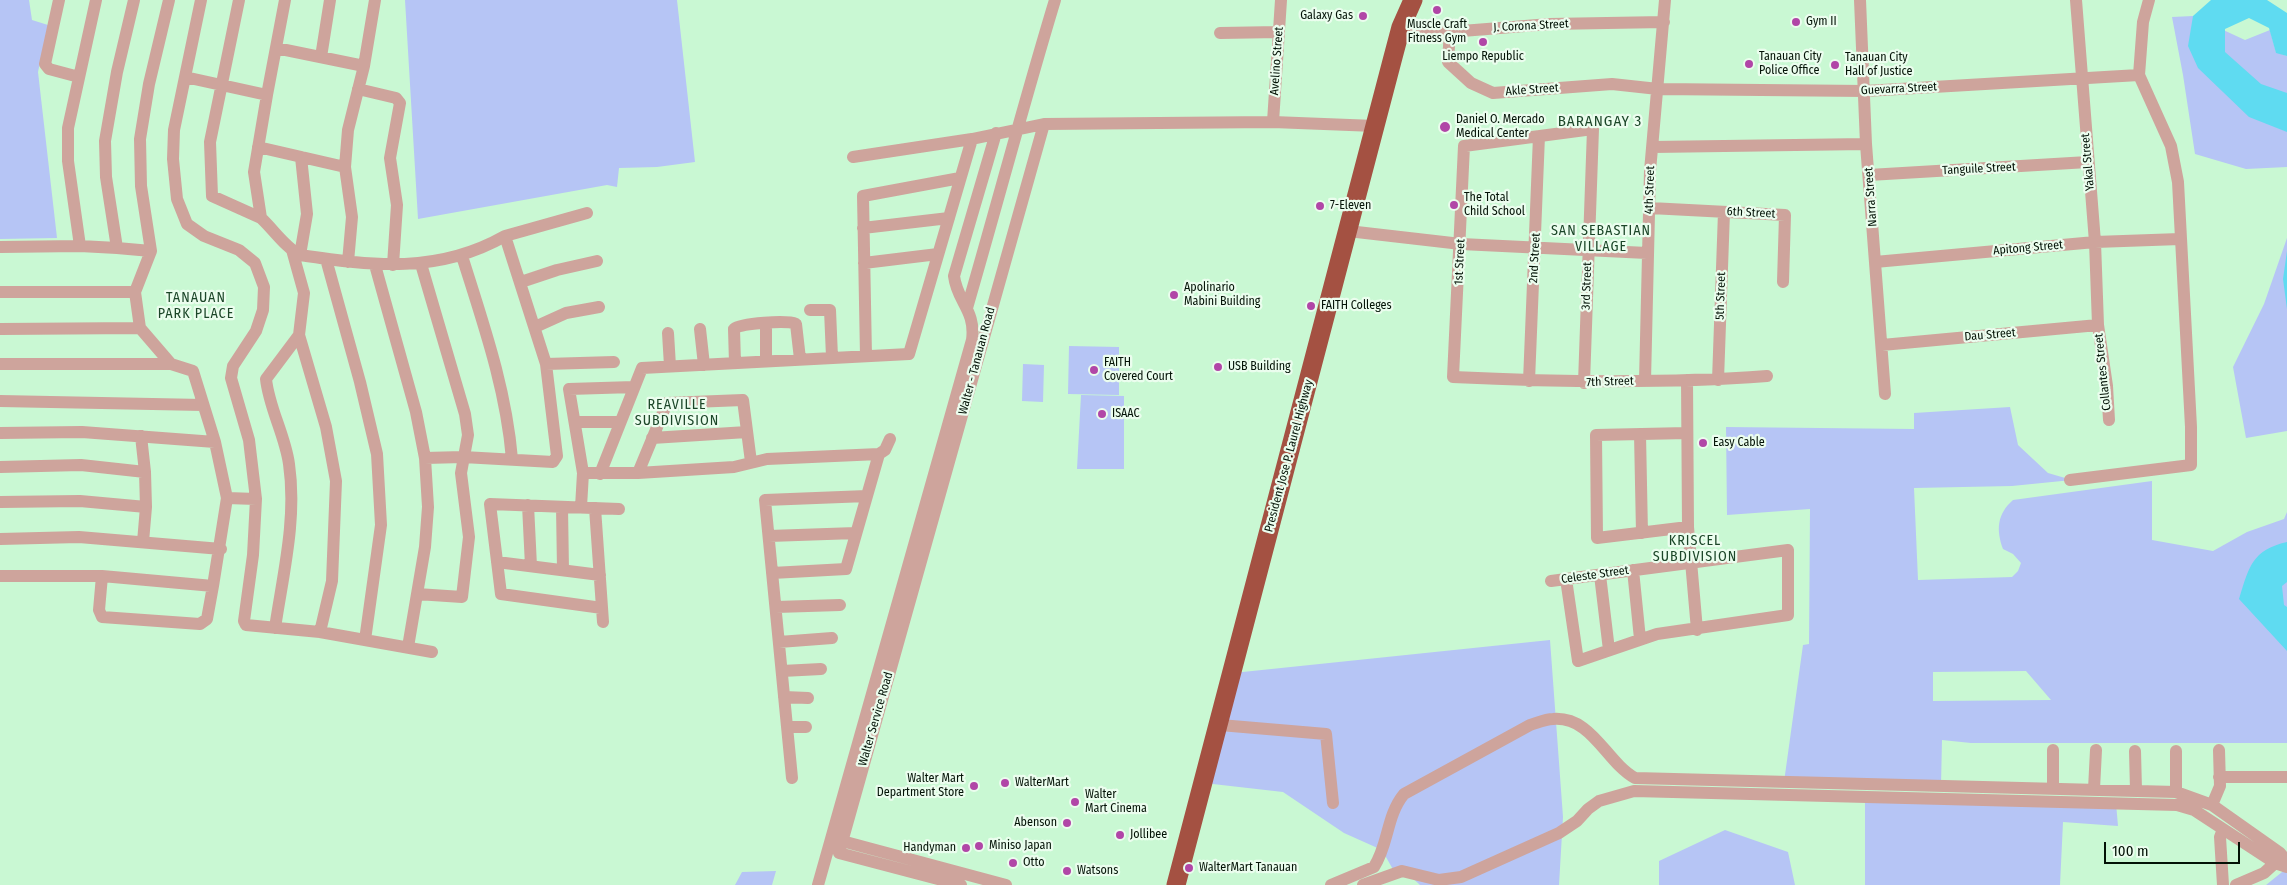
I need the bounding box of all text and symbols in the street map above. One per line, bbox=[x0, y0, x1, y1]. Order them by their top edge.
marker: Muscle Craft Fitness Gym bbox=[1431, 4, 1443, 16]
place label: Galaxy Gas bbox=[1300, 9, 1353, 23]
marker: Galaxy Gas bbox=[1357, 10, 1369, 22]
place label: Gym II bbox=[1806, 15, 1837, 29]
marker: Gym II bbox=[1790, 16, 1802, 28]
street label: J. Corona Street bbox=[1493, 17, 1569, 35]
place label: Muscle Craft Fitness Gym bbox=[1407, 18, 1467, 46]
street label: Avelino Street bbox=[1267, 26, 1287, 96]
marker: Liempo Republic bbox=[1477, 36, 1489, 48]
place label: Liempo Republic bbox=[1442, 50, 1524, 64]
place label: Tanauan City Police Office bbox=[1759, 50, 1822, 78]
place label: Tanauan City Hall of Justice bbox=[1845, 51, 1912, 79]
marker: Tanauan City Police Office bbox=[1743, 58, 1755, 70]
marker: Tanauan City Hall of Justice bbox=[1829, 59, 1841, 71]
street label: Guevarra Street bbox=[1861, 80, 1937, 98]
street label: Akle Street bbox=[1505, 81, 1559, 99]
place label: Daniel O. Mercado Medical Center bbox=[1456, 113, 1545, 141]
district label: BARANGAY 3 bbox=[1556, 113, 1644, 131]
marker: Daniel O. Mercado Medical Center bbox=[1438, 120, 1452, 134]
street label: Yakal Street bbox=[2078, 133, 2098, 191]
street label: Tanguile Street bbox=[1942, 160, 2016, 178]
street label: 4th Street bbox=[1642, 166, 1658, 214]
street label: Narra Street bbox=[1862, 167, 1880, 227]
place label: The Total Child School bbox=[1464, 191, 1525, 219]
place label: 7-Eleven bbox=[1330, 199, 1371, 213]
marker: The Total Child School bbox=[1448, 199, 1460, 211]
marker: 7-Eleven bbox=[1314, 200, 1326, 212]
street label: 6th Street bbox=[1726, 205, 1776, 221]
district label: SAN SEBASTIAN VILLAGE bbox=[1549, 223, 1653, 256]
street label: 2nd Street bbox=[1526, 232, 1544, 284]
street label: Apitong Street bbox=[1992, 238, 2064, 258]
street label: 1st Street bbox=[1452, 239, 1468, 285]
street label: 3rd Street bbox=[1579, 262, 1595, 310]
street label: 5th Street bbox=[1713, 272, 1729, 320]
place label: Apolinario Mabini Building bbox=[1184, 281, 1260, 309]
marker: Apolinario Mabini Building bbox=[1168, 289, 1180, 301]
district label: TANAUAN PARK PLACE bbox=[156, 290, 236, 322]
place label: FAITH Colleges bbox=[1321, 299, 1392, 313]
marker: FAITH Colleges bbox=[1305, 300, 1317, 312]
street label: Walter - Tanauan Road bbox=[956, 306, 998, 416]
street label: Dau Street bbox=[1964, 326, 2016, 344]
street label: Collantes Street bbox=[2092, 333, 2114, 411]
place label: FAITH Covered Court bbox=[1104, 356, 1173, 384]
place label: USB Building bbox=[1228, 360, 1291, 374]
marker: USB Building bbox=[1212, 361, 1224, 373]
marker: FAITH Covered Court bbox=[1088, 364, 1100, 376]
street label: 7th Street bbox=[1586, 374, 1634, 390]
street label: President Jose P. Laurel Highway bbox=[1262, 378, 1316, 534]
district label: REAVILLE SUBDIVISION bbox=[633, 397, 721, 430]
place label: ISAAC bbox=[1112, 407, 1140, 421]
marker: ISAAC bbox=[1096, 408, 1108, 420]
place label: Easy Cable bbox=[1713, 436, 1765, 450]
marker: Easy Cable bbox=[1697, 437, 1709, 449]
district label: KRISCEL SUBDIVISION bbox=[1651, 533, 1739, 566]
street label: Celeste Street bbox=[1560, 563, 1630, 587]
street label: Walter Service Road bbox=[856, 670, 896, 768]
place label: Walter Mart Department Store bbox=[877, 772, 964, 800]
place label: WalterMart bbox=[1015, 776, 1069, 790]
marker: WalterMart bbox=[999, 777, 1011, 789]
marker: Walter Mart Department Store bbox=[968, 780, 980, 792]
place label: Walter Mart Cinema bbox=[1085, 788, 1147, 816]
marker: Walter Mart Cinema bbox=[1069, 796, 1081, 808]
place label: Abenson bbox=[1014, 816, 1057, 830]
marker: Abenson bbox=[1061, 817, 1073, 829]
place label: Jollibee bbox=[1130, 828, 1167, 842]
marker: Jollibee bbox=[1114, 829, 1126, 841]
scale bar bbox=[2107, 832, 2243, 864]
place label: Miniso Japan bbox=[989, 839, 1052, 853]
marker: Miniso Japan bbox=[973, 840, 985, 852]
place label: Handyman bbox=[903, 841, 956, 855]
marker: Handyman bbox=[960, 842, 972, 854]
text: 100 m bbox=[2112, 842, 2149, 860]
place label: Otto bbox=[1023, 856, 1045, 870]
marker: Otto bbox=[1007, 857, 1019, 869]
place label: WalterMart Tanauan bbox=[1199, 861, 1297, 875]
marker: WalterMart Tanauan bbox=[1183, 862, 1195, 874]
place label: Watsons bbox=[1077, 864, 1118, 878]
marker: Watsons bbox=[1061, 865, 1073, 877]

